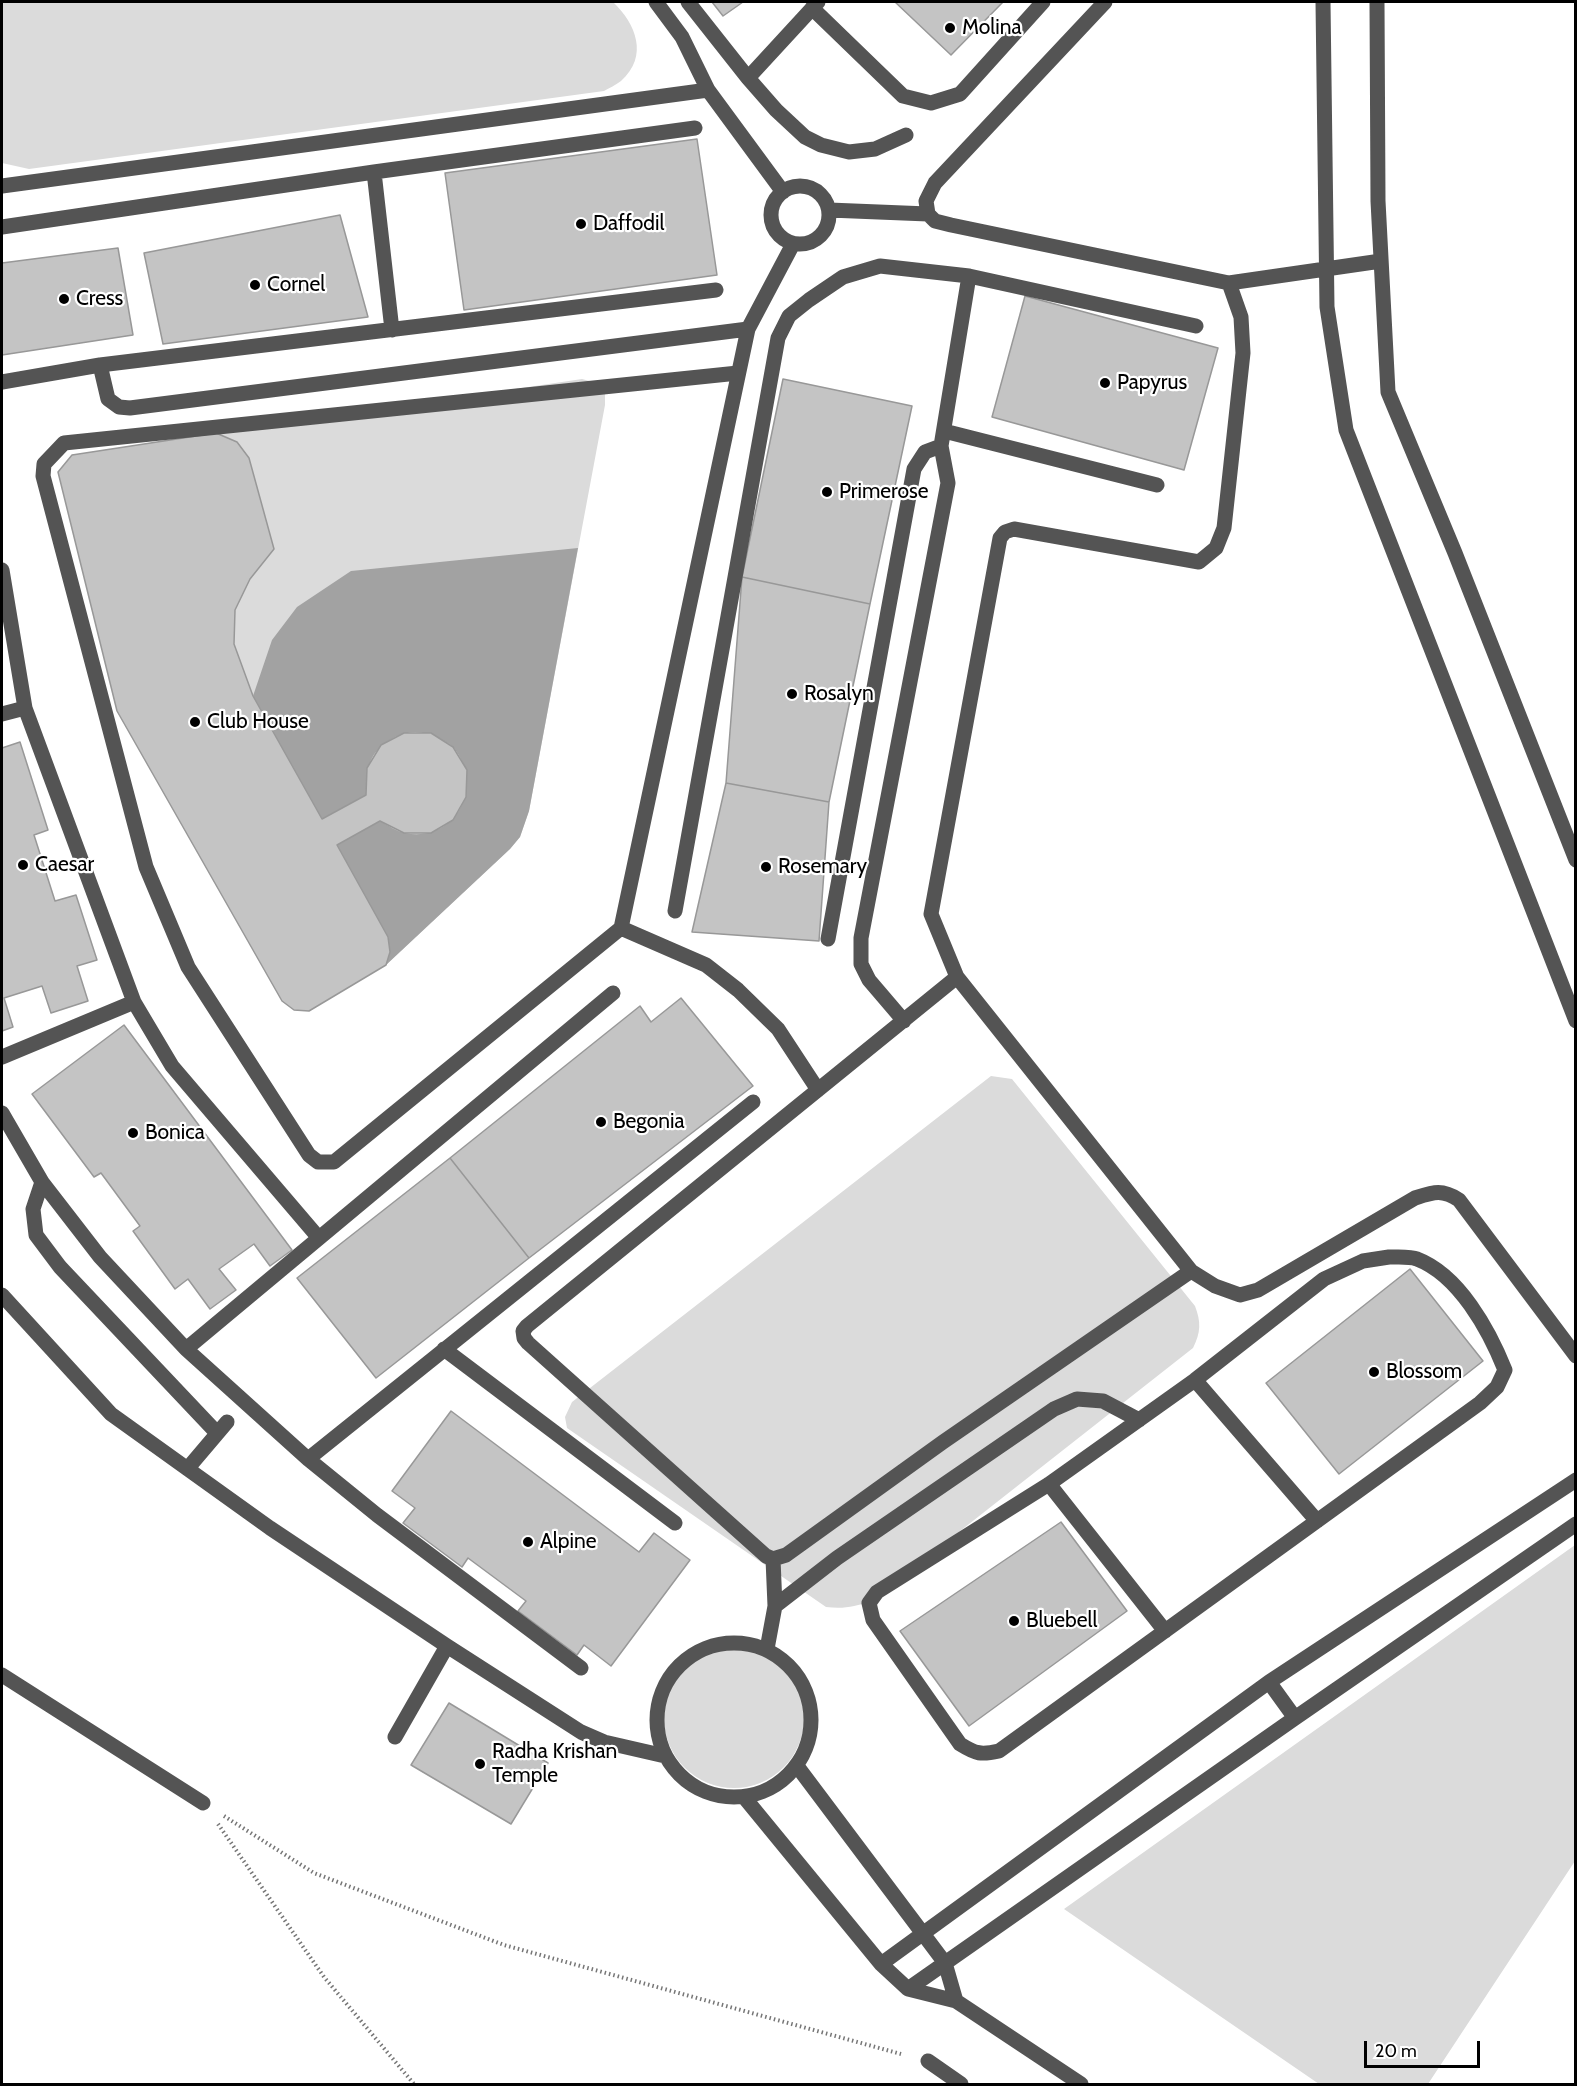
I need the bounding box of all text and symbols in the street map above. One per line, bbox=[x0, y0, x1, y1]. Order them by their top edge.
place label: Molina bbox=[962, 15, 1022, 41]
marker: Molina bbox=[943, 21, 957, 35]
place label: Daffodil bbox=[593, 211, 664, 237]
marker: Daffodil bbox=[574, 217, 588, 231]
place label: Cornel bbox=[267, 272, 325, 298]
marker: Cornel bbox=[248, 278, 262, 292]
place label: Cress bbox=[76, 286, 123, 312]
marker: Cress bbox=[57, 292, 71, 306]
place label: Papyrus bbox=[1117, 370, 1187, 396]
marker: Papyrus bbox=[1098, 376, 1112, 390]
place label: Primerose bbox=[839, 479, 928, 505]
marker: Primerose bbox=[820, 485, 834, 499]
place label: Rosalyn bbox=[804, 681, 874, 707]
marker: Rosalyn bbox=[785, 687, 799, 701]
place label: Club House bbox=[207, 709, 309, 735]
marker: Club House bbox=[188, 715, 202, 729]
place label: Caesar bbox=[35, 852, 94, 878]
place label: Rosemary bbox=[778, 854, 867, 880]
marker: Caesar bbox=[16, 858, 30, 872]
marker: Rosemary bbox=[759, 860, 773, 874]
place label: Begonia bbox=[613, 1109, 685, 1135]
marker: Begonia bbox=[594, 1115, 608, 1129]
place label: Bonica bbox=[145, 1120, 205, 1146]
marker: Bonica bbox=[126, 1126, 140, 1140]
place label: Blossom bbox=[1386, 1359, 1462, 1385]
marker: Blossom bbox=[1367, 1365, 1381, 1379]
place label: Alpine bbox=[540, 1529, 596, 1555]
marker: Alpine bbox=[521, 1535, 535, 1549]
place label: Bluebell bbox=[1026, 1608, 1097, 1634]
marker: Bluebell bbox=[1007, 1614, 1021, 1628]
place label: Radha Krishan Temple bbox=[492, 1739, 617, 1789]
marker: Radha Krishan Temple bbox=[473, 1757, 487, 1771]
scale bar bbox=[1367, 2029, 1482, 2067]
text: 20 m bbox=[1375, 2040, 1417, 2062]

